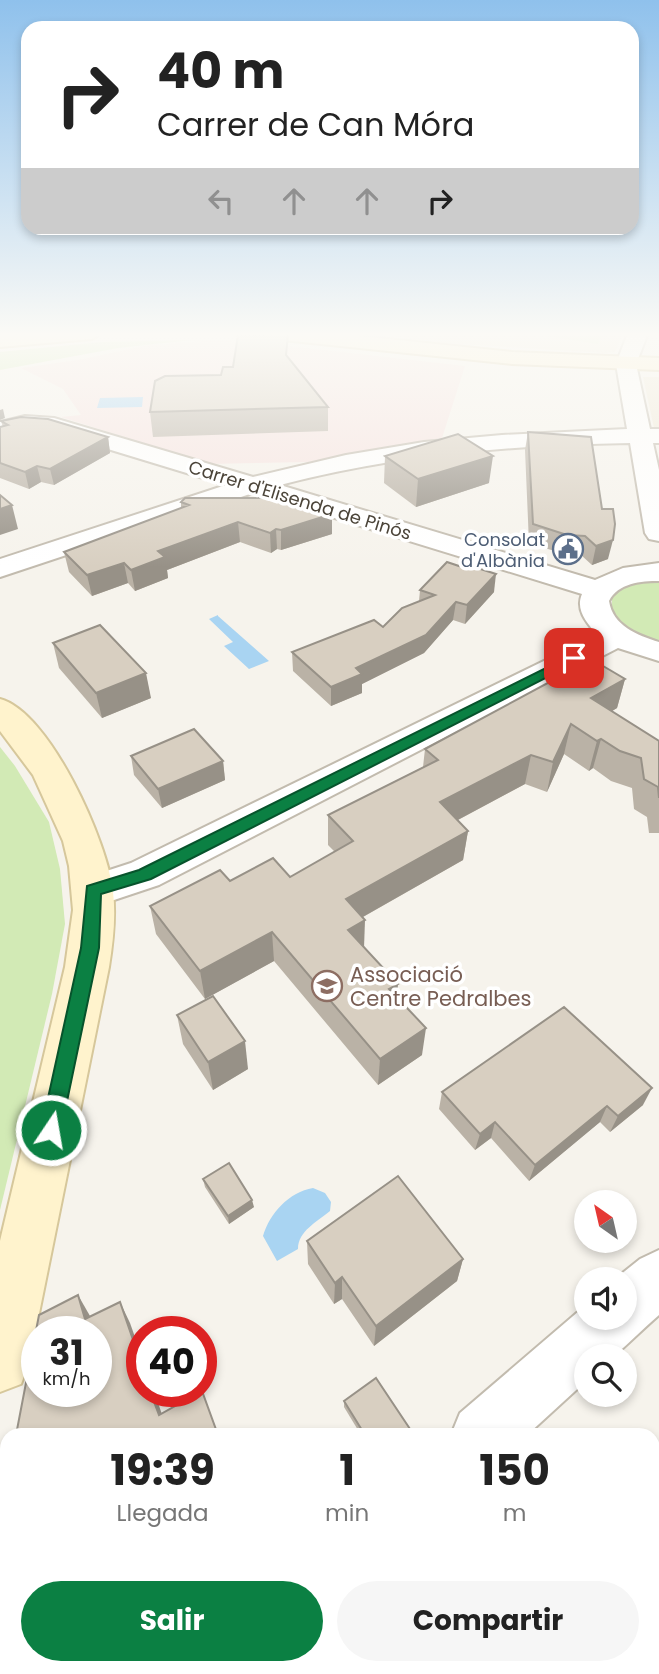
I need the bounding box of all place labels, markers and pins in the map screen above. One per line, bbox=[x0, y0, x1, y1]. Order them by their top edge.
place label: Consolat d'Albània bbox=[461, 527, 545, 573]
public building icon: Consolat d'Albània bbox=[551, 532, 585, 566]
pin bbox=[544, 628, 604, 688]
place label: Associació Centre Pedralbes bbox=[350, 960, 532, 1013]
school or university icon: Associació Centre Pedralbes bbox=[310, 969, 344, 1003]

